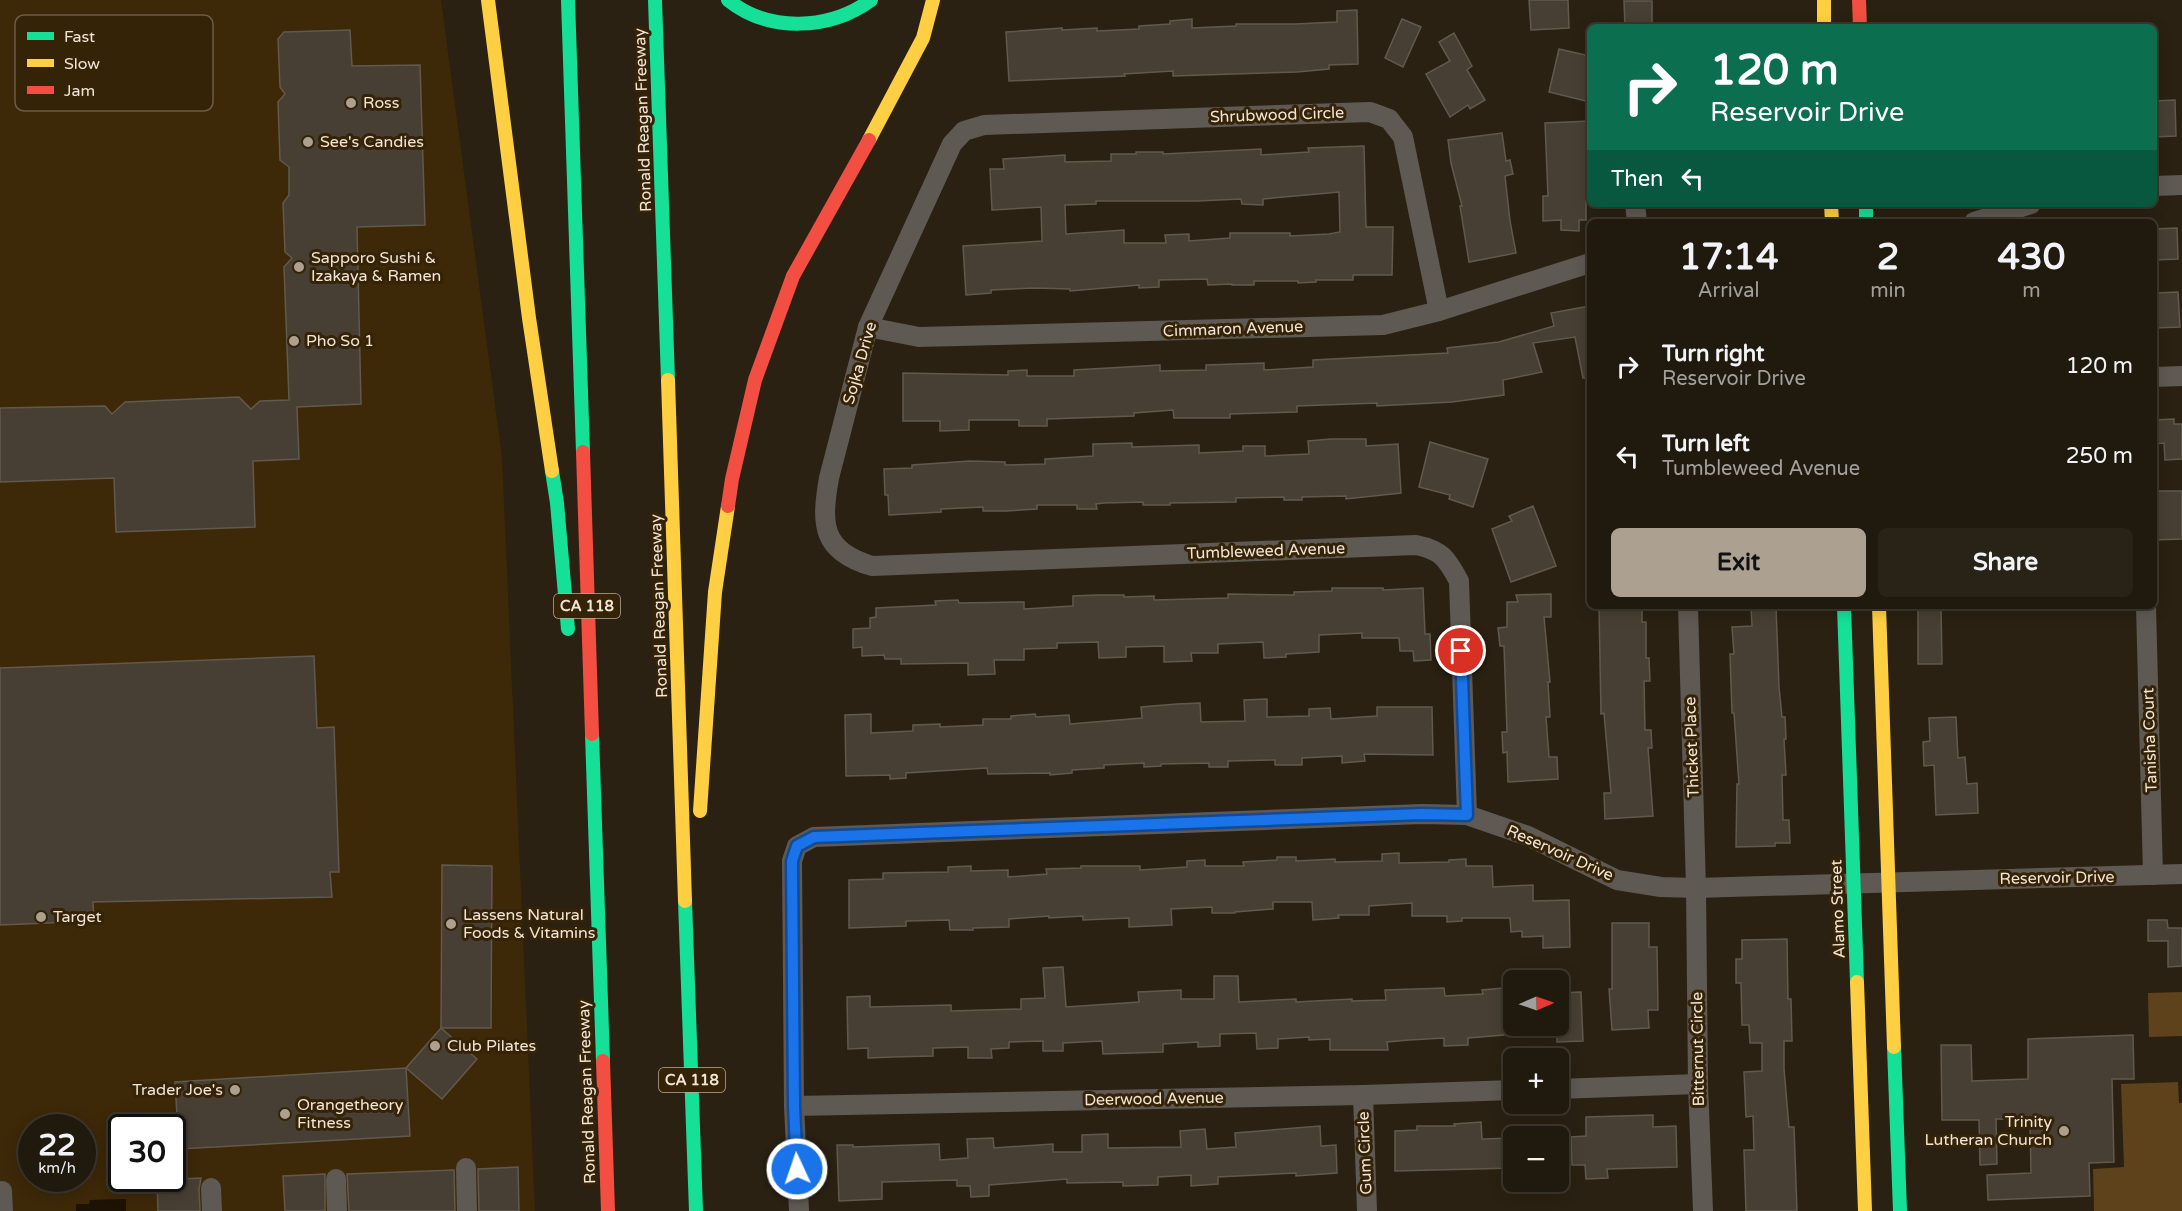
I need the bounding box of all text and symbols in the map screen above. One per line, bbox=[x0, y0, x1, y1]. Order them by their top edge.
legend bbox=[15, 15, 213, 111]
text: Fast bbox=[64, 27, 95, 47]
street label: Ronald Reagan Freeway bbox=[630, 27, 656, 212]
text: 120 m bbox=[1710, 45, 1839, 96]
icon: right bbox=[1611, 48, 1689, 126]
text: Slow bbox=[64, 54, 100, 74]
text: Jam bbox=[64, 81, 95, 101]
place label: Ross bbox=[363, 93, 399, 113]
marker: Ross bbox=[344, 96, 358, 110]
text: Reservoir Drive bbox=[1710, 96, 1904, 129]
street label: Shrubwood Circle bbox=[1210, 103, 1344, 127]
place label: See's Candies bbox=[320, 132, 424, 152]
marker: See's Candies bbox=[301, 135, 315, 149]
icon: left bbox=[1676, 162, 1709, 195]
text: Then bbox=[1611, 166, 1664, 192]
text: 17:14 bbox=[1679, 236, 1779, 279]
text: 2 bbox=[1877, 236, 1899, 279]
text: 430 bbox=[1997, 236, 2065, 279]
place label: Sapporo Sushi & Izakaya & Ramen bbox=[311, 248, 441, 286]
marker: Sapporo Sushi & Izakaya & Ramen bbox=[292, 260, 306, 274]
text: Arrival bbox=[1698, 279, 1760, 303]
text: min bbox=[1870, 279, 1906, 303]
text: m bbox=[2022, 279, 2041, 303]
street label: Cimmaron Avenue bbox=[1163, 317, 1303, 341]
street label: Sojka Drive bbox=[839, 319, 881, 407]
place label: Pho So 1 bbox=[306, 331, 374, 351]
marker: Pho So 1 bbox=[287, 334, 301, 348]
text: Turn right bbox=[1662, 341, 1764, 367]
icon: right bbox=[1611, 350, 1644, 383]
text: 120 m bbox=[2066, 353, 2133, 379]
text: Reservoir Drive bbox=[1662, 367, 1806, 391]
text: Turn left bbox=[1662, 431, 1750, 457]
icon: left bbox=[1611, 440, 1644, 473]
text: 250 m bbox=[2066, 443, 2133, 469]
text: Tumbleweed Avenue bbox=[1662, 457, 1860, 481]
street label: Ronald Reagan Freeway bbox=[646, 513, 672, 698]
button: Exit bbox=[1611, 528, 1866, 597]
button: Share bbox=[1878, 528, 2133, 597]
street label: Tumbleweed Avenue bbox=[1186, 538, 1346, 564]
road number: CA 118 bbox=[554, 594, 620, 618]
pin bbox=[1435, 625, 1486, 676]
icon: arrive bbox=[1444, 634, 1477, 667]
street label: Tanisha Court bbox=[2138, 688, 2162, 792]
street label: Thicket Place bbox=[1680, 696, 1704, 798]
street label: Reservoir Drive bbox=[1503, 820, 1617, 886]
street label: Alamo Street bbox=[1826, 859, 1850, 959]
street label: Reservoir Drive bbox=[1999, 867, 2115, 889]
place label: Lassens Natural Foods & Vitamins bbox=[463, 905, 595, 943]
place label: Target bbox=[53, 907, 102, 927]
marker: Target bbox=[34, 910, 48, 924]
marker: Lassens Natural Foods & Vitamins bbox=[444, 917, 458, 931]
north arrow bbox=[1503, 970, 1569, 1036]
map controls bbox=[1503, 970, 1569, 1192]
street label: Bitternut Circle bbox=[1687, 992, 1709, 1106]
street label: Ronald Reagan Freeway bbox=[574, 999, 600, 1184]
place label: Club Pilates bbox=[447, 1036, 536, 1056]
marker: Club Pilates bbox=[428, 1039, 442, 1053]
button: + bbox=[1503, 1048, 1569, 1114]
road number: CA 118 bbox=[659, 1068, 725, 1092]
place label: Trader Joe's bbox=[132, 1080, 223, 1100]
marker: Trader Joe's bbox=[228, 1083, 242, 1097]
street label: Deerwood Avenue bbox=[1084, 1088, 1224, 1110]
place label: Orangetheory Fitness bbox=[297, 1095, 404, 1133]
marker: Orangetheory Fitness bbox=[278, 1107, 292, 1121]
street label: Gum Circle bbox=[1354, 1111, 1376, 1195]
place label: Trinity Lutheran Church bbox=[1924, 1112, 2052, 1150]
speed limit sign: 30 bbox=[108, 1114, 186, 1192]
marker: Trinity Lutheran Church bbox=[2057, 1124, 2071, 1138]
button: − bbox=[1503, 1126, 1569, 1192]
text: 22 bbox=[38, 1127, 76, 1164]
position arrow bbox=[765, 1137, 829, 1201]
text: km/h bbox=[38, 1159, 76, 1177]

